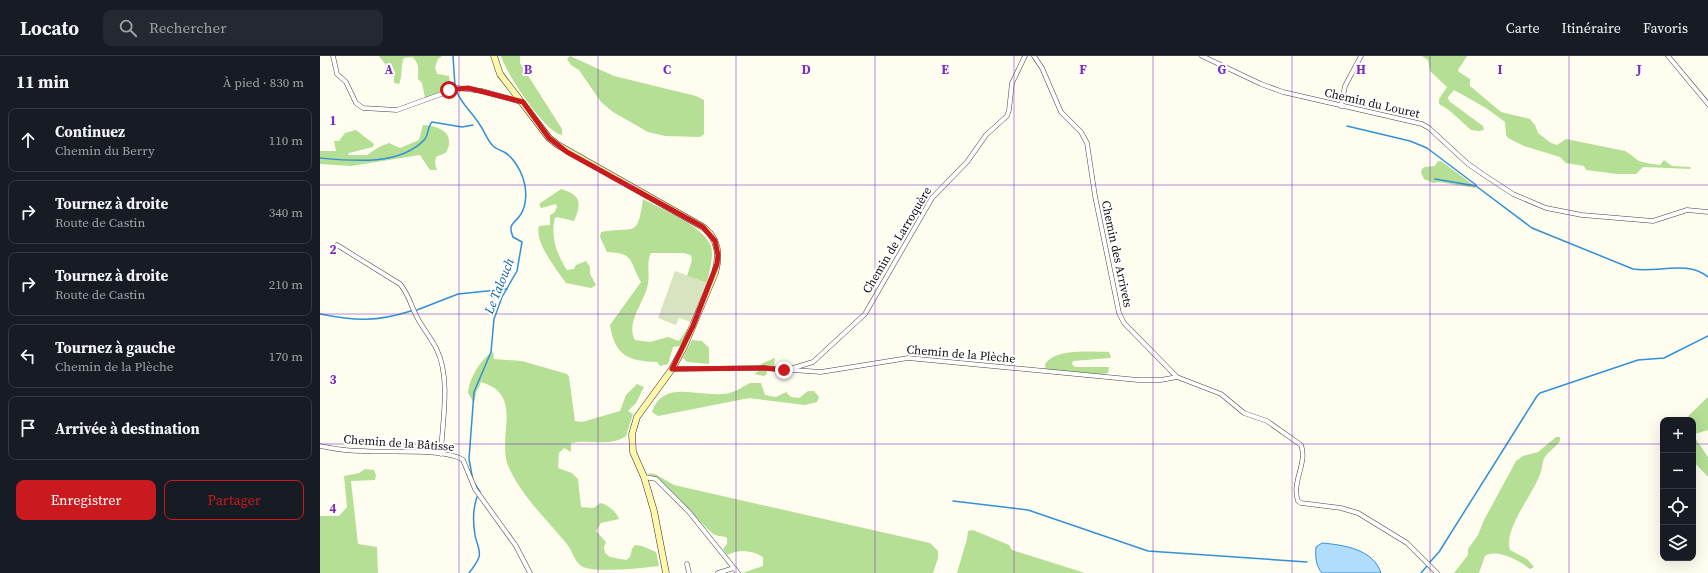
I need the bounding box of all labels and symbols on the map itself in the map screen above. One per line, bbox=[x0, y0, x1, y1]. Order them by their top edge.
text: A bbox=[385, 61, 394, 78]
text: B bbox=[524, 61, 533, 78]
text: C bbox=[663, 61, 671, 78]
text: D bbox=[801, 61, 811, 78]
text: E bbox=[941, 61, 949, 78]
text: F bbox=[1079, 61, 1087, 78]
text: G bbox=[1218, 61, 1227, 78]
text: H bbox=[1356, 61, 1366, 78]
text: I bbox=[1497, 61, 1503, 78]
text: J bbox=[1635, 61, 1642, 78]
route start bbox=[440, 81, 458, 99]
street label: Chemin du Louret bbox=[1323, 84, 1421, 122]
text: 1 bbox=[329, 112, 337, 129]
street label: Chemin de Larroquère bbox=[859, 184, 935, 296]
street label: Chemin des Arrivets bbox=[1098, 199, 1136, 309]
text: 2 bbox=[329, 241, 337, 258]
water label: Le Talouch bbox=[480, 256, 518, 317]
street label: Chemin de la Plèche bbox=[906, 341, 1016, 367]
route end bbox=[775, 361, 793, 379]
text: 3 bbox=[329, 371, 337, 388]
street label: Chemin de la Bâtisse bbox=[343, 431, 455, 455]
text: 4 bbox=[329, 500, 337, 517]

